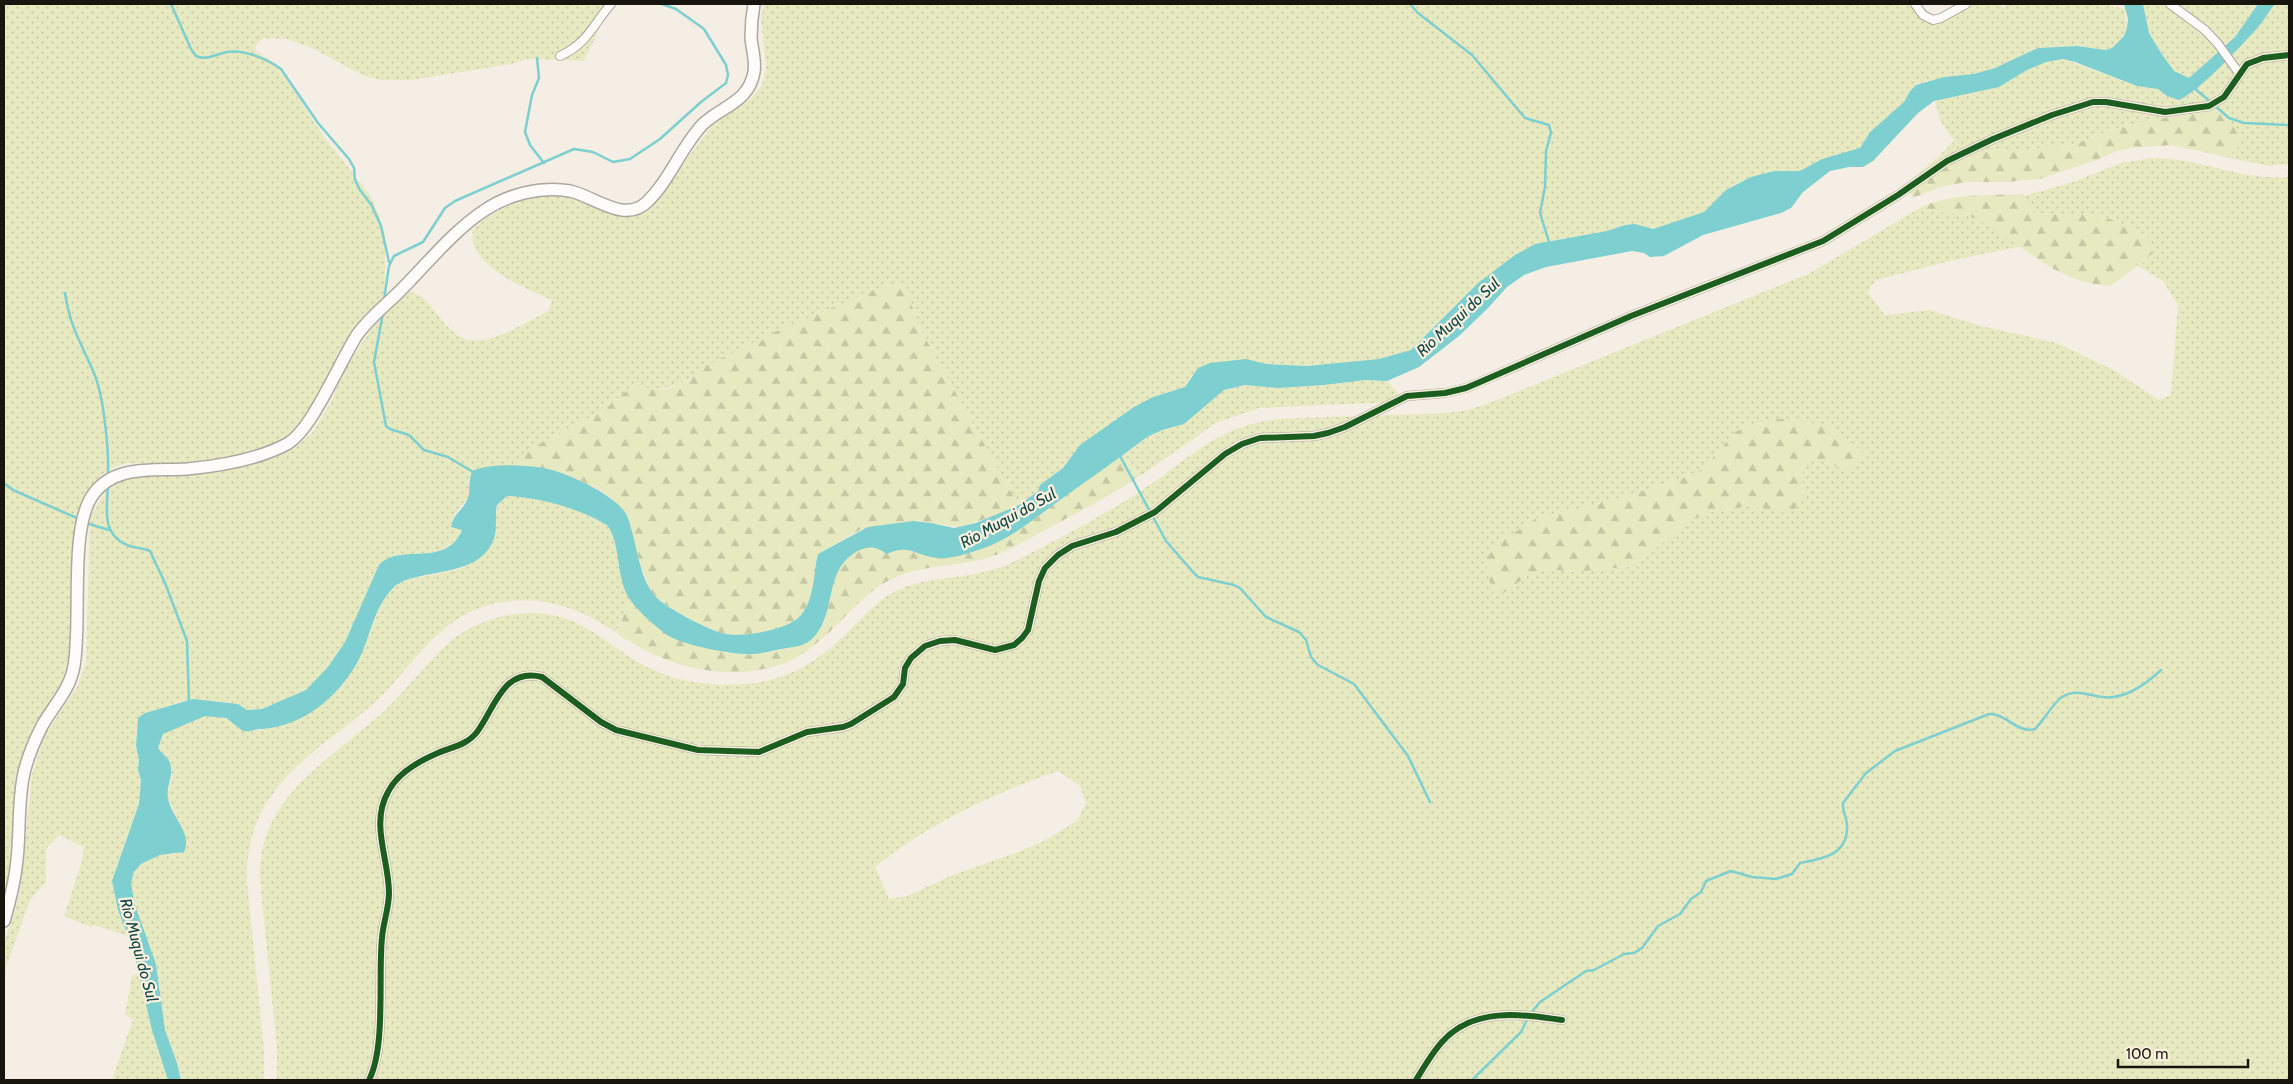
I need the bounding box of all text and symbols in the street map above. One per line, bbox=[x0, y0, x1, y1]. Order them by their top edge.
water label: Rio Muqui do Sul bbox=[1413, 274, 1504, 360]
water label: Rio Muqui do Sul bbox=[957, 484, 1059, 552]
water label: Rio Muqui do Sul bbox=[116, 896, 162, 1004]
scale bar bbox=[2118, 1036, 2248, 1068]
text: 100 m bbox=[2126, 1045, 2168, 1063]

